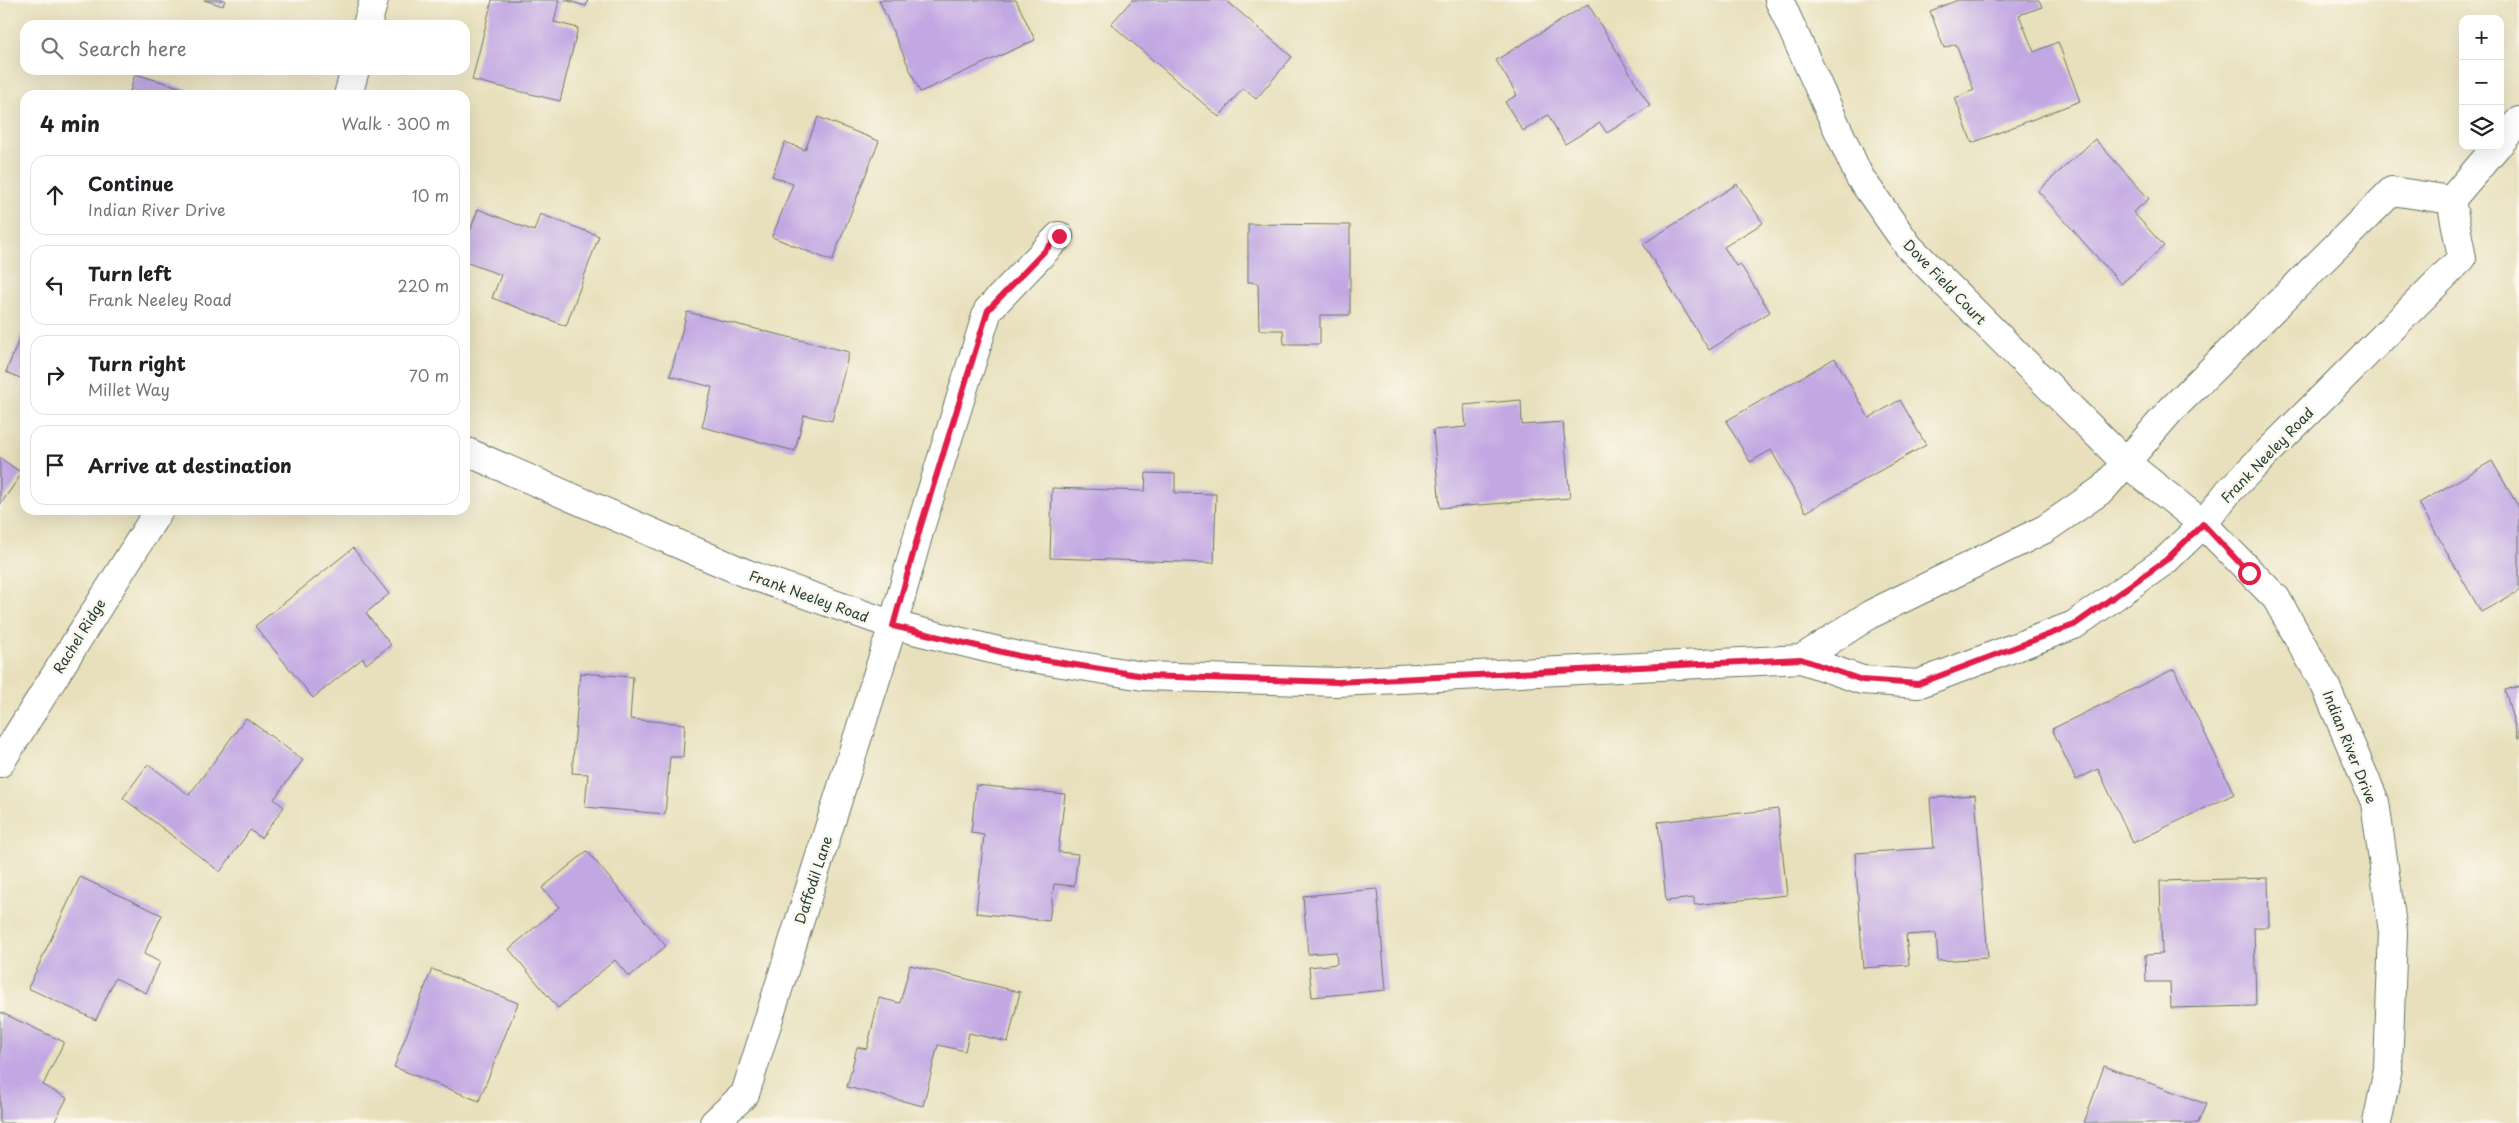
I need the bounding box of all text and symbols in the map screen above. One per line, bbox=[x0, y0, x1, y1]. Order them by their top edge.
map controls bbox=[2459, 15, 2504, 150]
button: + bbox=[2459, 15, 2504, 60]
search box bbox=[20, 20, 470, 75]
icon: search bbox=[38, 34, 66, 62]
text: Search here bbox=[78, 34, 187, 62]
button: − bbox=[2459, 60, 2504, 105]
button: layers bbox=[2459, 105, 2504, 150]
text: 4 min bbox=[40, 107, 100, 139]
text: Walk · 300 m bbox=[341, 111, 450, 135]
text: Continue bbox=[88, 169, 174, 197]
icon: ahead bbox=[41, 181, 69, 209]
text: 10 m bbox=[412, 183, 449, 207]
text: Indian River Drive bbox=[88, 197, 226, 221]
route end bbox=[1048, 225, 1071, 248]
street label: Dove Field Court bbox=[1899, 235, 1991, 330]
text: Turn left bbox=[88, 259, 172, 287]
icon: left bbox=[41, 271, 69, 299]
text: 220 m bbox=[398, 273, 449, 297]
text: Frank Neeley Road bbox=[88, 287, 232, 311]
text: Turn right bbox=[88, 349, 186, 377]
icon: right bbox=[41, 361, 69, 389]
text: 70 m bbox=[409, 363, 449, 387]
text: Millet Way bbox=[88, 377, 170, 401]
street label: Frank Neeley Road bbox=[2216, 402, 2318, 508]
icon: arrive bbox=[41, 451, 69, 479]
text: Arrive at destination bbox=[88, 451, 292, 479]
route start bbox=[2238, 562, 2261, 585]
street label: Frank Neeley Road bbox=[746, 565, 872, 627]
street label: Rachel Ridge bbox=[48, 595, 110, 677]
street label: Indian River Drive bbox=[2318, 687, 2382, 807]
street label: Daffodil Lane bbox=[789, 833, 837, 927]

